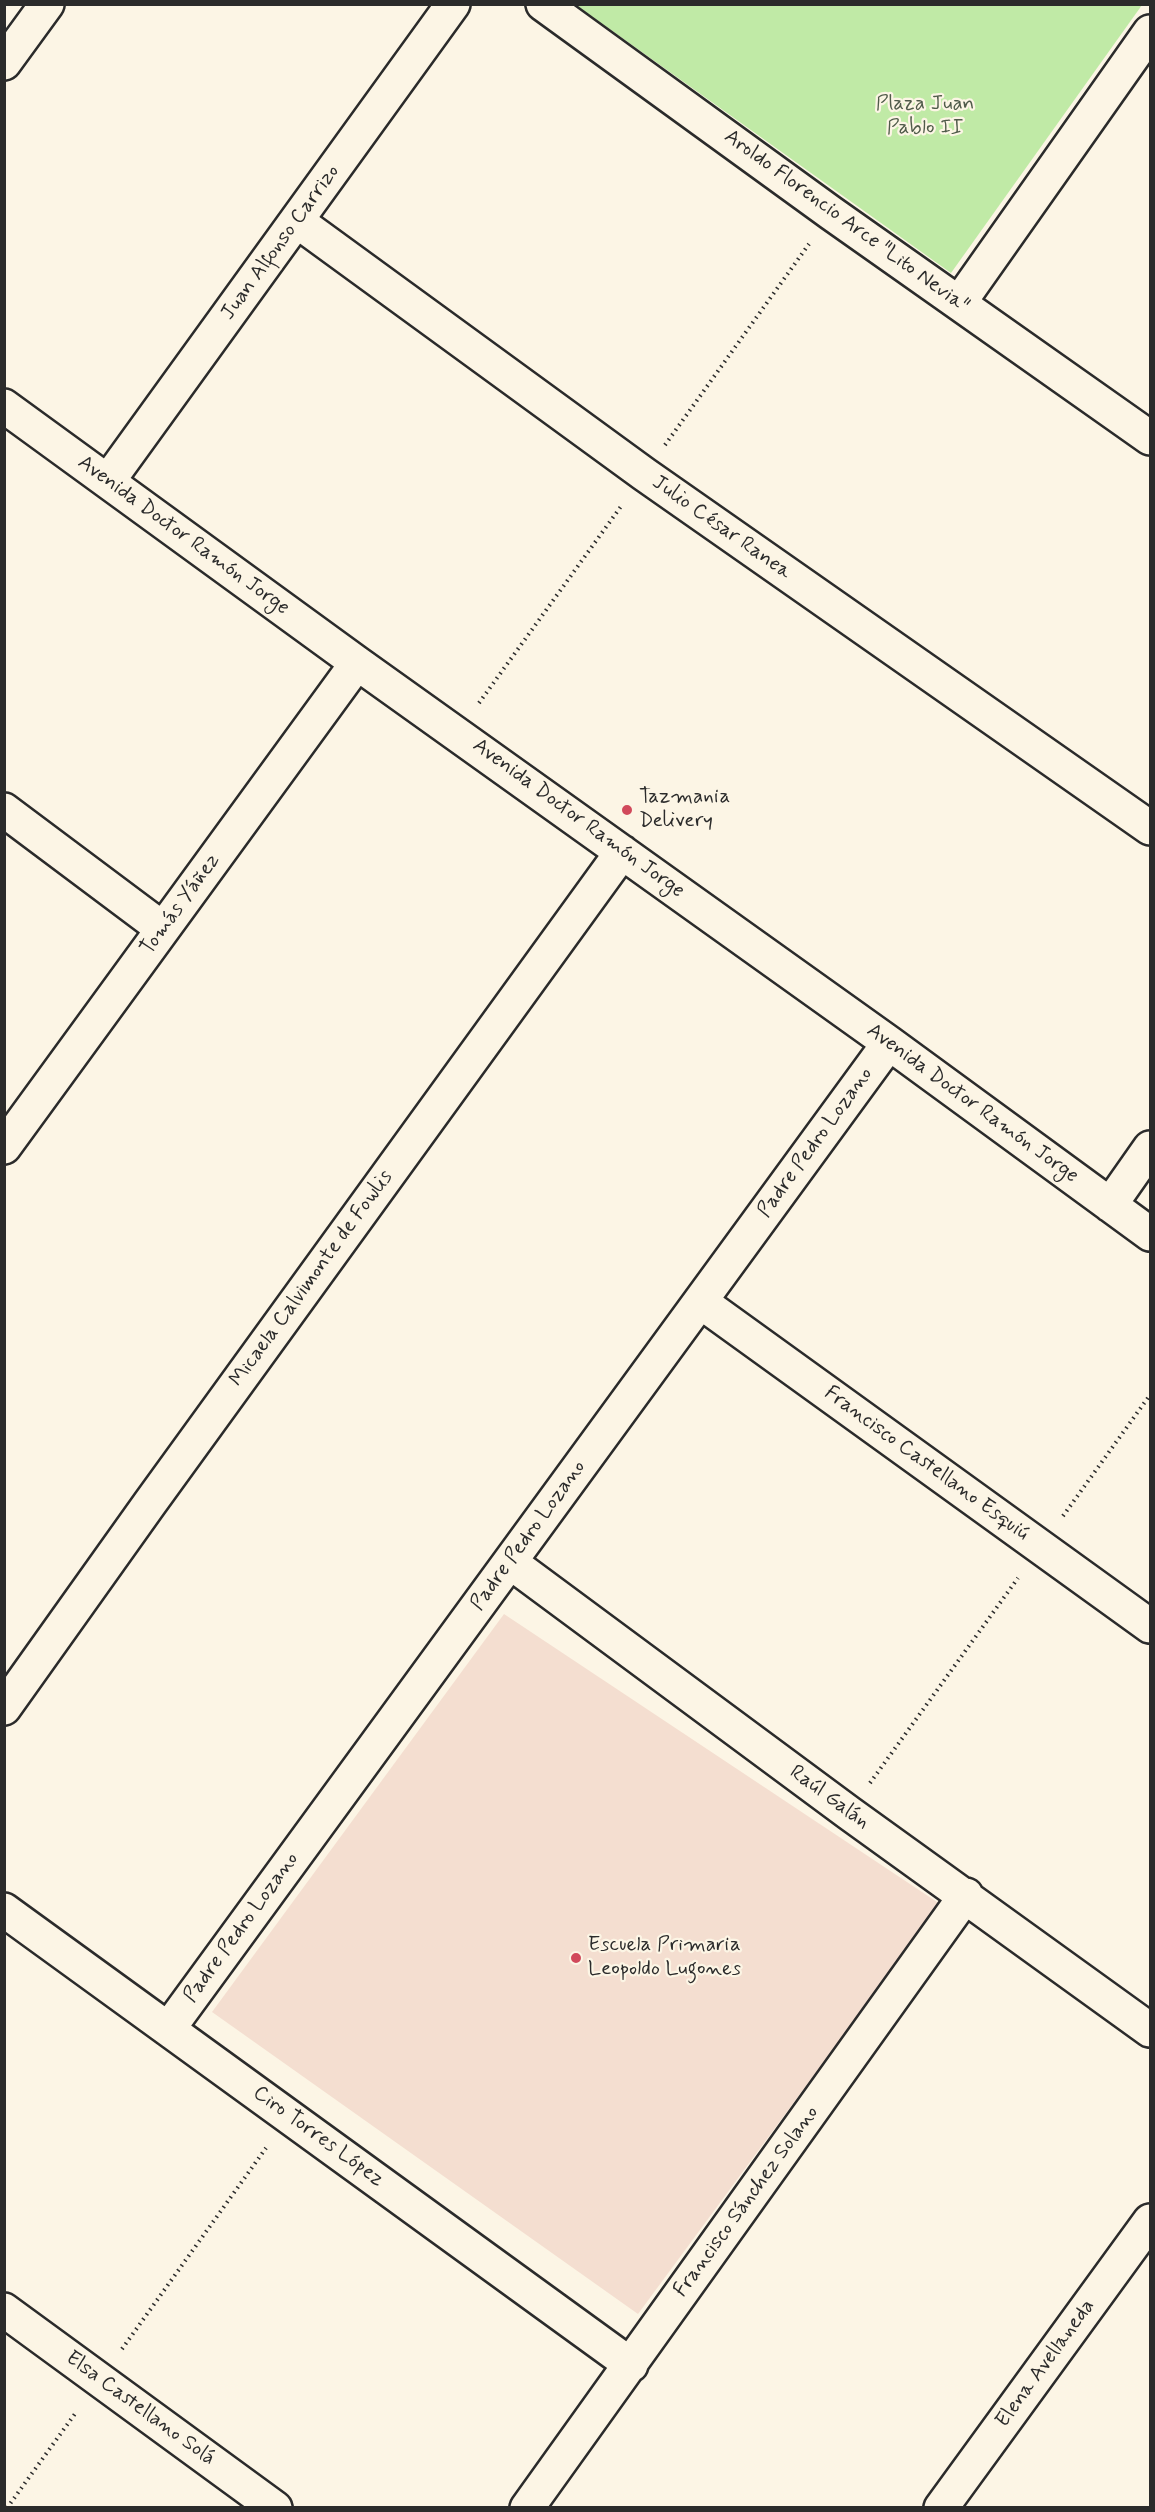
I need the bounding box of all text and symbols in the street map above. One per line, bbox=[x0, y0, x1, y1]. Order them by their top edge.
park label: Plaza Juan Pablo II bbox=[876, 92, 974, 142]
street label: Aroldo Florencio Arce "Lito Nevia" bbox=[719, 125, 973, 319]
street label: Juan Alfonso Carrizo bbox=[216, 160, 346, 326]
street label: Avenida Doctor Ramón Jorge bbox=[72, 451, 294, 621]
street label: Julio César Ranea bbox=[647, 471, 795, 585]
street label: Avenida Doctor Ramón Jorge bbox=[467, 734, 689, 904]
place label: Tazmania Delivery bbox=[639, 785, 730, 835]
marker: Tazmania Delivery bbox=[620, 803, 634, 817]
street label: Tomás Yáñez bbox=[136, 849, 226, 961]
street label: Avenida Doctor Ramón Jorge bbox=[861, 1019, 1083, 1189]
street label: Padre Pedro Lozano bbox=[753, 1063, 879, 1223]
street label: Micaela Calvimonte de Fowlis bbox=[225, 1166, 399, 1392]
street label: Francisco Castellano Esquiú bbox=[819, 1381, 1033, 1547]
street label: Padre Pedro Lozano bbox=[466, 1456, 592, 1616]
street label: Raúl Galán bbox=[784, 1761, 874, 1835]
street label: Padre Pedro Lozano bbox=[179, 1848, 305, 2008]
place label: Escuela Primaria Leopoldo Lugones bbox=[588, 1933, 741, 1983]
marker: Escuela Primaria Leopoldo Lugones bbox=[569, 1951, 583, 1965]
street label: Ciro Torres López bbox=[247, 2081, 389, 2193]
street label: Francisco Sánchez Solano bbox=[669, 2101, 825, 2303]
street label: Elena Avellaneda bbox=[991, 2295, 1101, 2433]
street label: Elsa Castellano Solá bbox=[60, 2346, 220, 2472]

